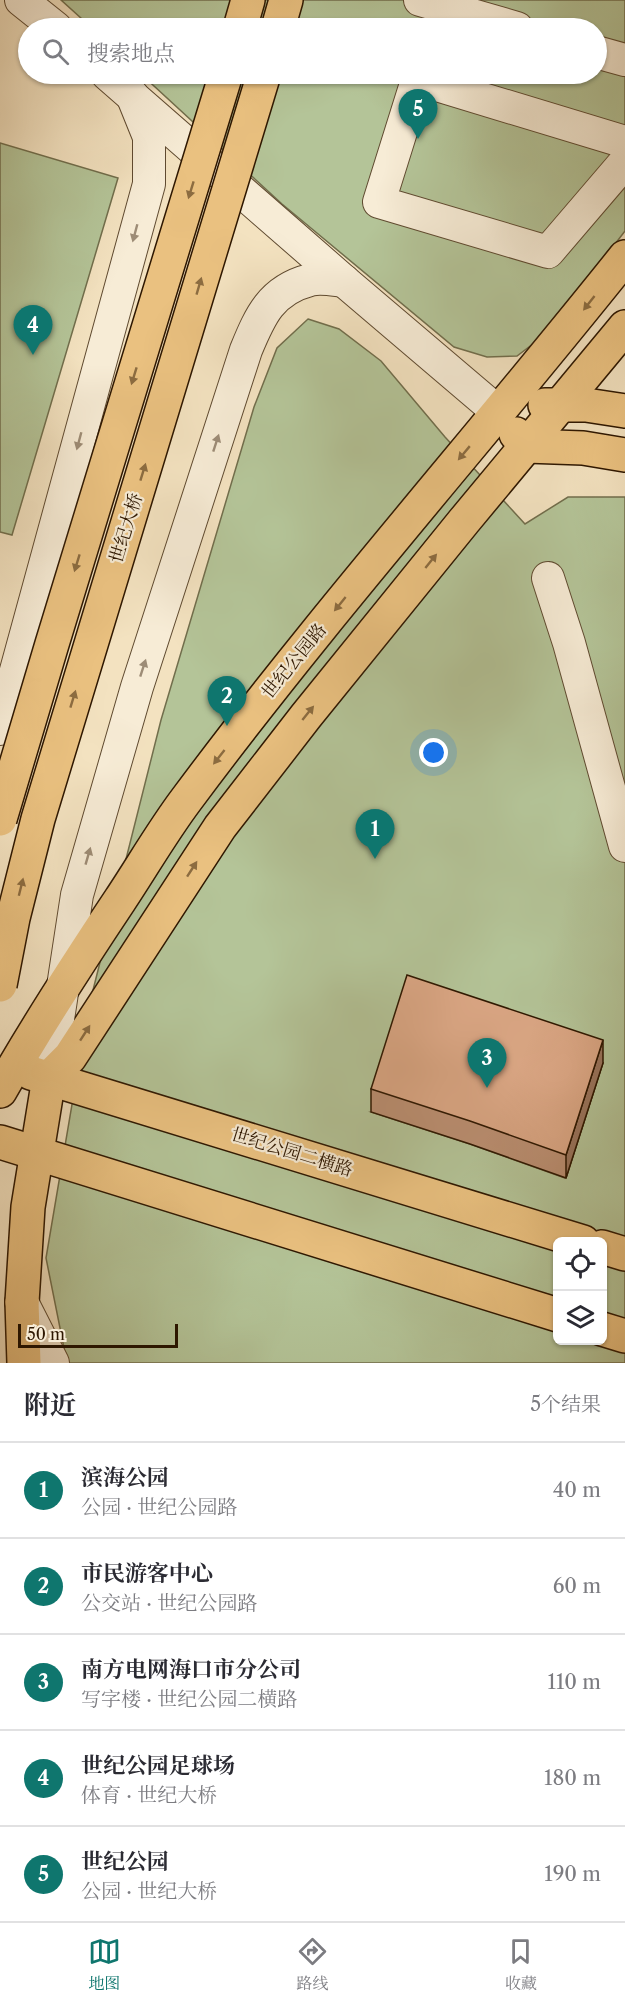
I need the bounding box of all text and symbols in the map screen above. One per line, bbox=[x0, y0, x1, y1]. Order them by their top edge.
search box bbox=[18, 18, 607, 84]
icon: search bbox=[39, 35, 72, 68]
text: 搜索地点 bbox=[87, 40, 175, 67]
pin: 5 bbox=[398, 90, 438, 139]
one-way arrow bbox=[186, 181, 195, 199]
one-way arrow bbox=[130, 224, 140, 242]
one-way arrow bbox=[195, 277, 204, 295]
one-way arrow bbox=[582, 295, 595, 311]
pin: 4 bbox=[14, 306, 52, 355]
one-way arrow bbox=[129, 367, 138, 385]
one-way arrow bbox=[73, 432, 83, 450]
one-way arrow bbox=[212, 434, 222, 452]
one-way arrow bbox=[458, 445, 471, 460]
one-way arrow bbox=[139, 463, 148, 481]
street label: 世纪大桥 bbox=[105, 490, 147, 566]
one-way arrow bbox=[72, 554, 81, 572]
one-way arrow bbox=[424, 554, 436, 569]
one-way arrow bbox=[334, 596, 347, 612]
street label: 世纪公园路 bbox=[257, 619, 331, 703]
one-way arrow bbox=[139, 659, 148, 677]
pin: 2 bbox=[208, 676, 246, 726]
one-way arrow bbox=[69, 690, 79, 708]
one-way arrow bbox=[302, 705, 315, 721]
your location bbox=[419, 738, 448, 767]
one-way arrow bbox=[214, 749, 226, 764]
pin: 1 bbox=[356, 810, 394, 859]
one-way arrow bbox=[84, 846, 93, 864]
one-way arrow bbox=[186, 862, 198, 878]
one-way arrow bbox=[16, 878, 26, 896]
one-way arrow bbox=[79, 1025, 90, 1041]
pin: 3 bbox=[468, 1038, 506, 1088]
street label: 世纪公园二横路 bbox=[229, 1123, 355, 1181]
map controls bbox=[553, 1237, 607, 1345]
button: locate bbox=[553, 1237, 607, 1291]
button: layers bbox=[553, 1291, 607, 1345]
scale bar bbox=[18, 1321, 178, 1348]
text: 50 m bbox=[27, 1324, 65, 1344]
text: 附近 bbox=[24, 1389, 76, 1421]
text: 5个结果 bbox=[530, 1392, 601, 1416]
text: 滨海公园 bbox=[81, 1464, 169, 1491]
text: 1 bbox=[39, 1478, 48, 1502]
text: 40 m bbox=[553, 1478, 601, 1502]
text: 公园 · 世纪公园路 bbox=[81, 1495, 237, 1519]
text: 市民游客中心 bbox=[81, 1560, 213, 1587]
text: 2 bbox=[38, 1574, 49, 1598]
text: 60 m bbox=[553, 1574, 601, 1598]
text: 公交站 · 世纪公园路 bbox=[81, 1591, 257, 1615]
text: 南方电网海口市分公司 bbox=[81, 1656, 301, 1683]
text: 3 bbox=[38, 1670, 49, 1694]
text: 110 m bbox=[548, 1670, 601, 1694]
text: 写字楼 · 世纪公园二横路 bbox=[81, 1687, 297, 1711]
text: 世纪公园足球场 bbox=[81, 1752, 235, 1779]
text: 4 bbox=[38, 1766, 49, 1790]
text: 180 m bbox=[544, 1766, 601, 1790]
text: 体育 · 世纪大桥 bbox=[81, 1783, 217, 1807]
text: 世纪公园 bbox=[81, 1848, 169, 1875]
text: 5 bbox=[38, 1862, 49, 1886]
text: 190 m bbox=[544, 1862, 601, 1886]
text: 公园 · 世纪大桥 bbox=[81, 1879, 217, 1903]
tab: 地图 bbox=[88, 1935, 121, 1994]
tab: 路线 bbox=[296, 1935, 329, 1994]
tab: 收藏 bbox=[504, 1935, 537, 1994]

